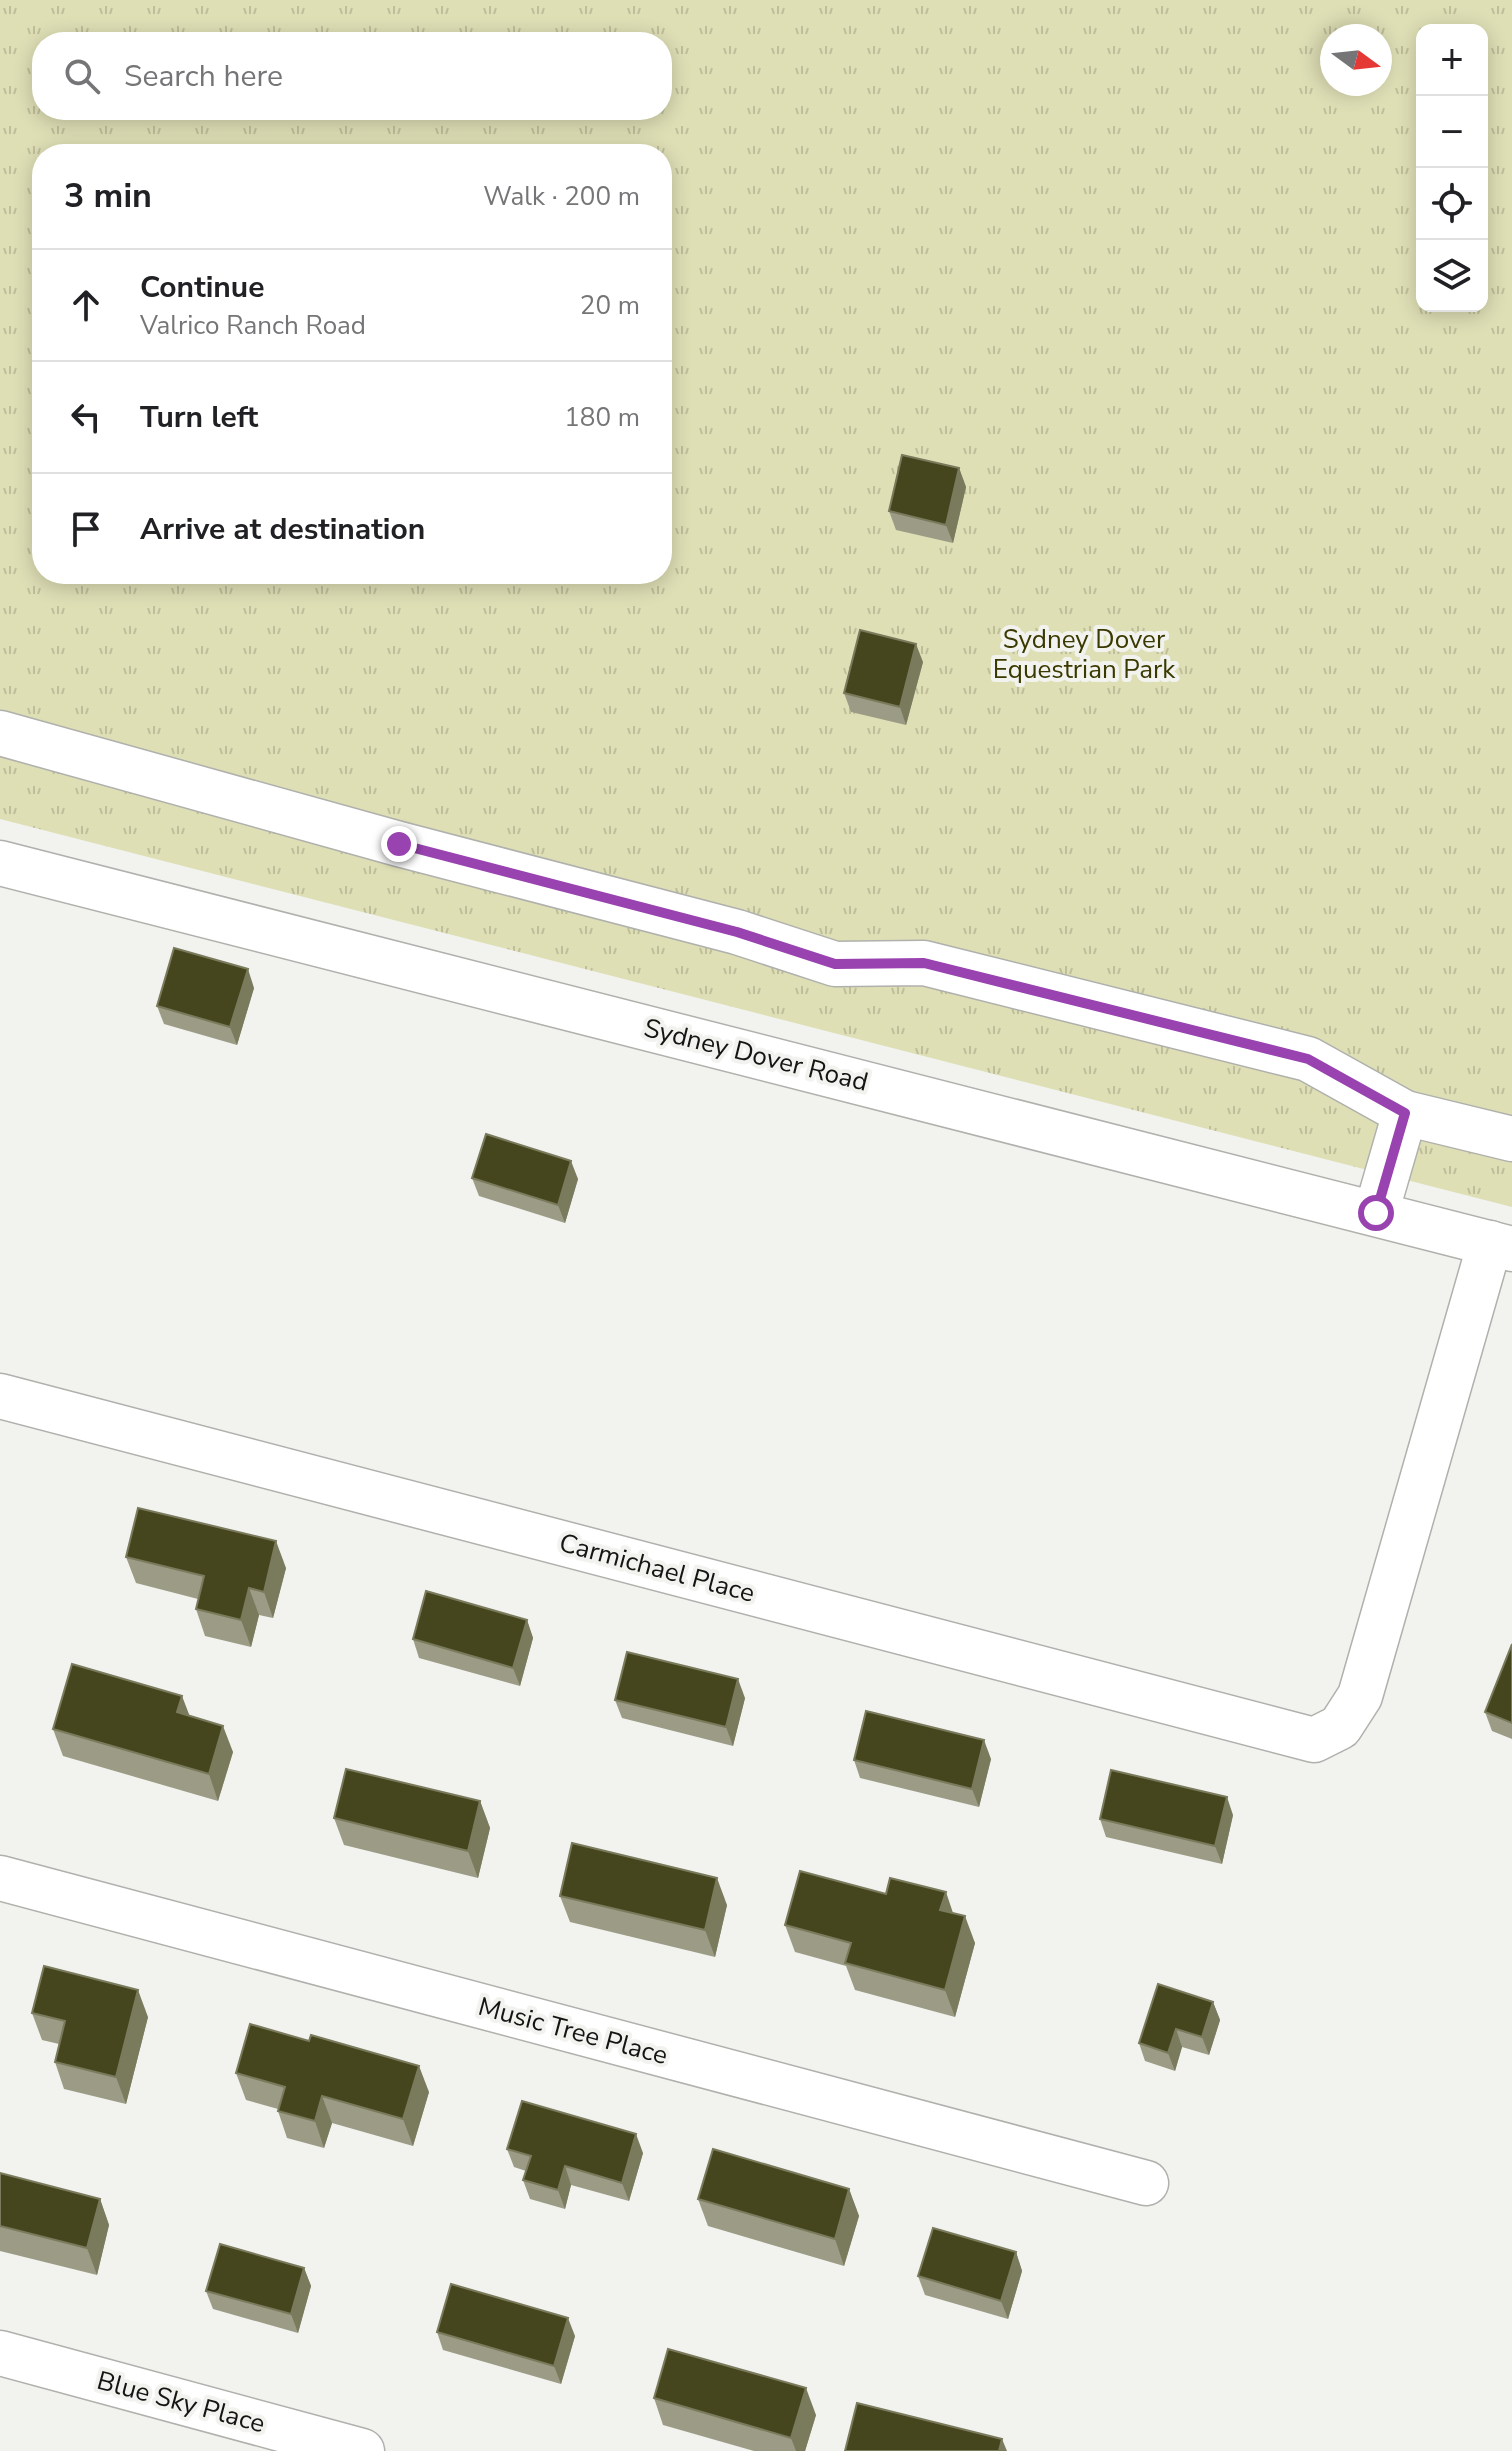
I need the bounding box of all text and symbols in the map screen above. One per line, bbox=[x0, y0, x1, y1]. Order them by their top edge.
north arrow bbox=[1320, 24, 1392, 96]
map controls bbox=[1416, 24, 1488, 312]
button: + bbox=[1416, 24, 1488, 96]
search box bbox=[32, 32, 672, 120]
icon: search bbox=[60, 54, 104, 98]
text: Search here bbox=[124, 56, 283, 97]
button: − bbox=[1416, 96, 1488, 168]
button: locate bbox=[1416, 168, 1488, 240]
text: 3 min bbox=[64, 173, 152, 219]
text: Walk · 200 m bbox=[483, 179, 640, 214]
button: layers bbox=[1416, 240, 1488, 312]
text: Continue bbox=[140, 267, 265, 308]
icon: ahead bbox=[64, 283, 108, 327]
text: 20 m bbox=[580, 288, 640, 323]
text: Valrico Ranch Road bbox=[140, 308, 366, 343]
icon: left bbox=[64, 395, 108, 439]
text: Turn left bbox=[140, 397, 258, 438]
text: 180 m bbox=[564, 400, 640, 435]
icon: arrive bbox=[64, 507, 108, 551]
text: Arrive at destination bbox=[140, 509, 425, 550]
park label: Sydney Dover Equestrian Park bbox=[993, 622, 1176, 687]
route end bbox=[381, 826, 417, 862]
street label: Sydney Dover Road bbox=[640, 1010, 872, 1100]
route start bbox=[1358, 1195, 1394, 1231]
street label: Carmichael Place bbox=[555, 1525, 759, 1611]
street label: Music Tree Place bbox=[474, 1989, 672, 2073]
street label: Blue Sky Place bbox=[93, 2363, 269, 2441]

